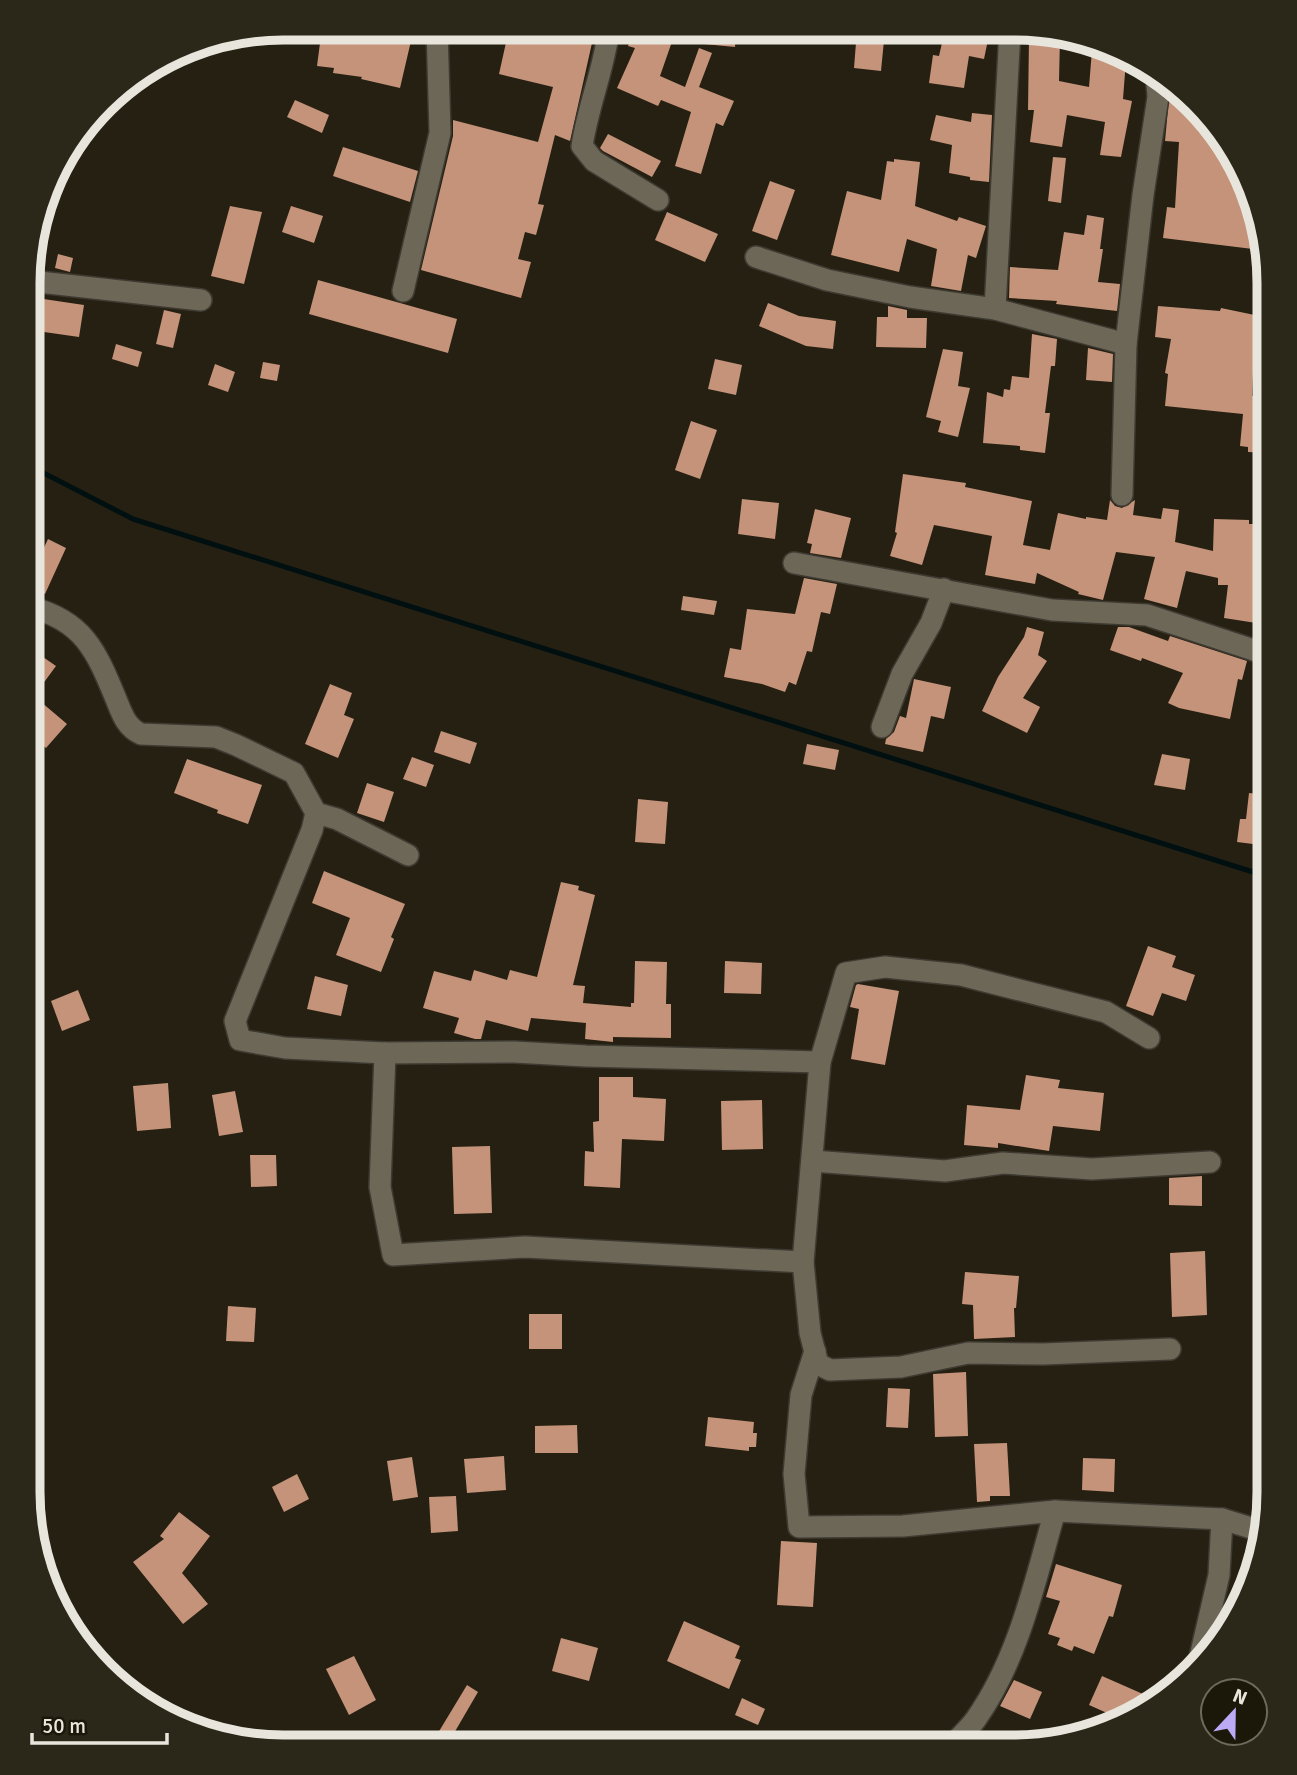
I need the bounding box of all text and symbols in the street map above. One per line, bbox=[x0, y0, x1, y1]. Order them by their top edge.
north arrow bbox=[1199, 1677, 1269, 1747]
text: N bbox=[1229, 1684, 1251, 1711]
scale bar bbox=[32, 1702, 166, 1746]
text: 50 m bbox=[42, 1713, 86, 1739]

